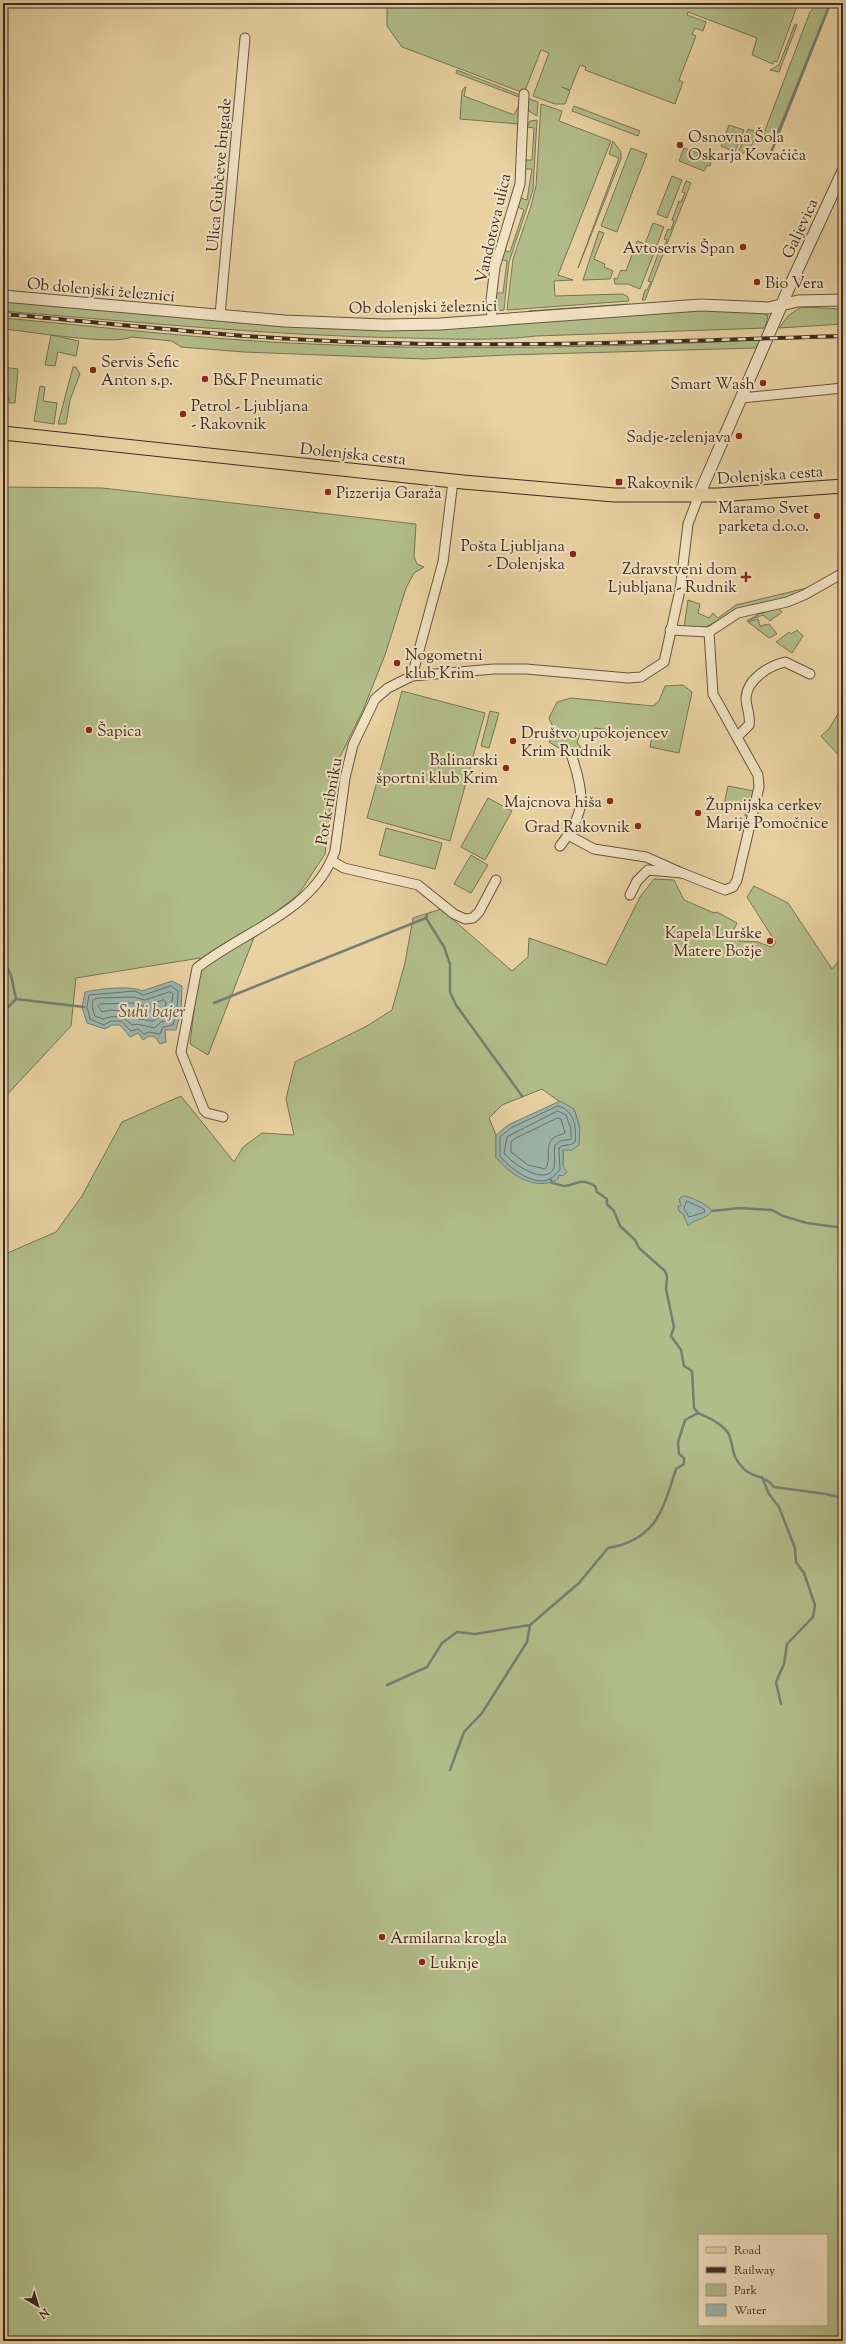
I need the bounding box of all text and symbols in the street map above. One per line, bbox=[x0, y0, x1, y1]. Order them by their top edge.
street label: Ulica Gubčeve brigade bbox=[202, 97, 239, 253]
place label: Osnovna Šola Oskarja Kovačiča bbox=[688, 127, 807, 168]
marker: Osnovna Šola Oskarja Kovačiča bbox=[675, 140, 685, 150]
street label: Vandotova ulica bbox=[471, 171, 518, 286]
street label: Galjevica bbox=[777, 195, 825, 263]
place label: Avtoservis Špan bbox=[623, 238, 736, 261]
marker: Avtoservis Špan bbox=[738, 242, 748, 252]
place label: Bio Vera bbox=[765, 273, 825, 296]
street label: Ob dolenjski železnici bbox=[26, 274, 176, 309]
marker: Bio Vera bbox=[752, 277, 762, 287]
street label: Ob dolenjski železnici bbox=[349, 296, 498, 321]
place label: Servis Šefic Anton s.p. bbox=[101, 352, 180, 393]
marker: Servis Šefic Anton s.p. bbox=[88, 365, 98, 375]
place label: B&F Pneumatic bbox=[213, 370, 323, 393]
marker: B&F Pneumatic bbox=[200, 374, 210, 384]
place label: Smart Wash bbox=[670, 374, 756, 397]
marker: Smart Wash bbox=[758, 378, 768, 388]
place label: Petrol - Ljubljana - Rakovnik bbox=[191, 396, 309, 437]
marker: Petrol - Ljubljana - Rakovnik bbox=[178, 409, 188, 419]
place label: Sadje-zelenjava bbox=[626, 427, 732, 450]
marker: Sadje-zelenjava bbox=[734, 431, 744, 441]
street label: Dolenjska cesta bbox=[299, 438, 407, 473]
street label: Dolenjska cesta bbox=[716, 461, 825, 492]
place label: Rakovnik bbox=[627, 473, 694, 496]
marker: Rakovnik bbox=[614, 477, 624, 487]
place label: Pizzerija Garaža bbox=[336, 483, 442, 506]
marker: Pizzerija Garaža bbox=[323, 487, 333, 497]
place label: Maramo Svet parketa d.o.o. bbox=[718, 498, 810, 539]
marker: Maramo Svet parketa d.o.o. bbox=[812, 511, 822, 521]
place label: Pošta Ljubljana - Dolenjska bbox=[461, 536, 566, 577]
marker: Pošta Ljubljana - Dolenjska bbox=[568, 549, 578, 559]
place label: Zdravstveni dom Ljubljana - Rudnik bbox=[608, 559, 737, 600]
marker: Zdravstveni dom Ljubljana - Rudnik bbox=[740, 571, 752, 583]
place label: Nogometni klub Krim bbox=[405, 645, 483, 686]
marker: Nogometni klub Krim bbox=[392, 658, 402, 668]
place label: Šapica bbox=[97, 721, 142, 744]
place label: Društvo upokojencev Krim Rudnik bbox=[521, 723, 669, 764]
marker: Šapica bbox=[84, 725, 94, 735]
marker: Društvo upokojencev Krim Rudnik bbox=[508, 736, 518, 746]
place label: Balinarski športni klub Krim bbox=[376, 750, 498, 791]
street label: Pot k ribniku bbox=[311, 756, 349, 847]
marker: Balinarski športni klub Krim bbox=[501, 763, 511, 773]
place label: Majcnova hiša bbox=[504, 792, 603, 815]
place label: Župnijska cerkev Marije Pomočnice bbox=[706, 795, 828, 836]
marker: Majcnova hiša bbox=[605, 796, 615, 806]
marker: Župnijska cerkev Marije Pomočnice bbox=[693, 808, 703, 818]
place label: Grad Rakovnik bbox=[525, 817, 630, 840]
marker: Grad Rakovnik bbox=[633, 821, 643, 831]
place label: Kapela Lurške Matere Božje bbox=[665, 923, 762, 964]
marker: Kapela Lurške Matere Božje bbox=[765, 936, 775, 946]
water label: Suhi bajer bbox=[119, 1001, 185, 1025]
place label: Armilarna krogla bbox=[390, 1928, 508, 1951]
marker: Armilarna krogla bbox=[377, 1932, 387, 1942]
place label: Luknje bbox=[430, 1953, 479, 1976]
marker: Luknje bbox=[417, 1957, 427, 1967]
legend bbox=[698, 2234, 828, 2326]
text: Road bbox=[734, 2242, 761, 2260]
text: Railway bbox=[734, 2262, 775, 2280]
text: Park bbox=[734, 2282, 757, 2300]
north arrow bbox=[18, 2286, 58, 2326]
text: Water bbox=[734, 2302, 767, 2320]
text: N bbox=[35, 2303, 53, 2322]

